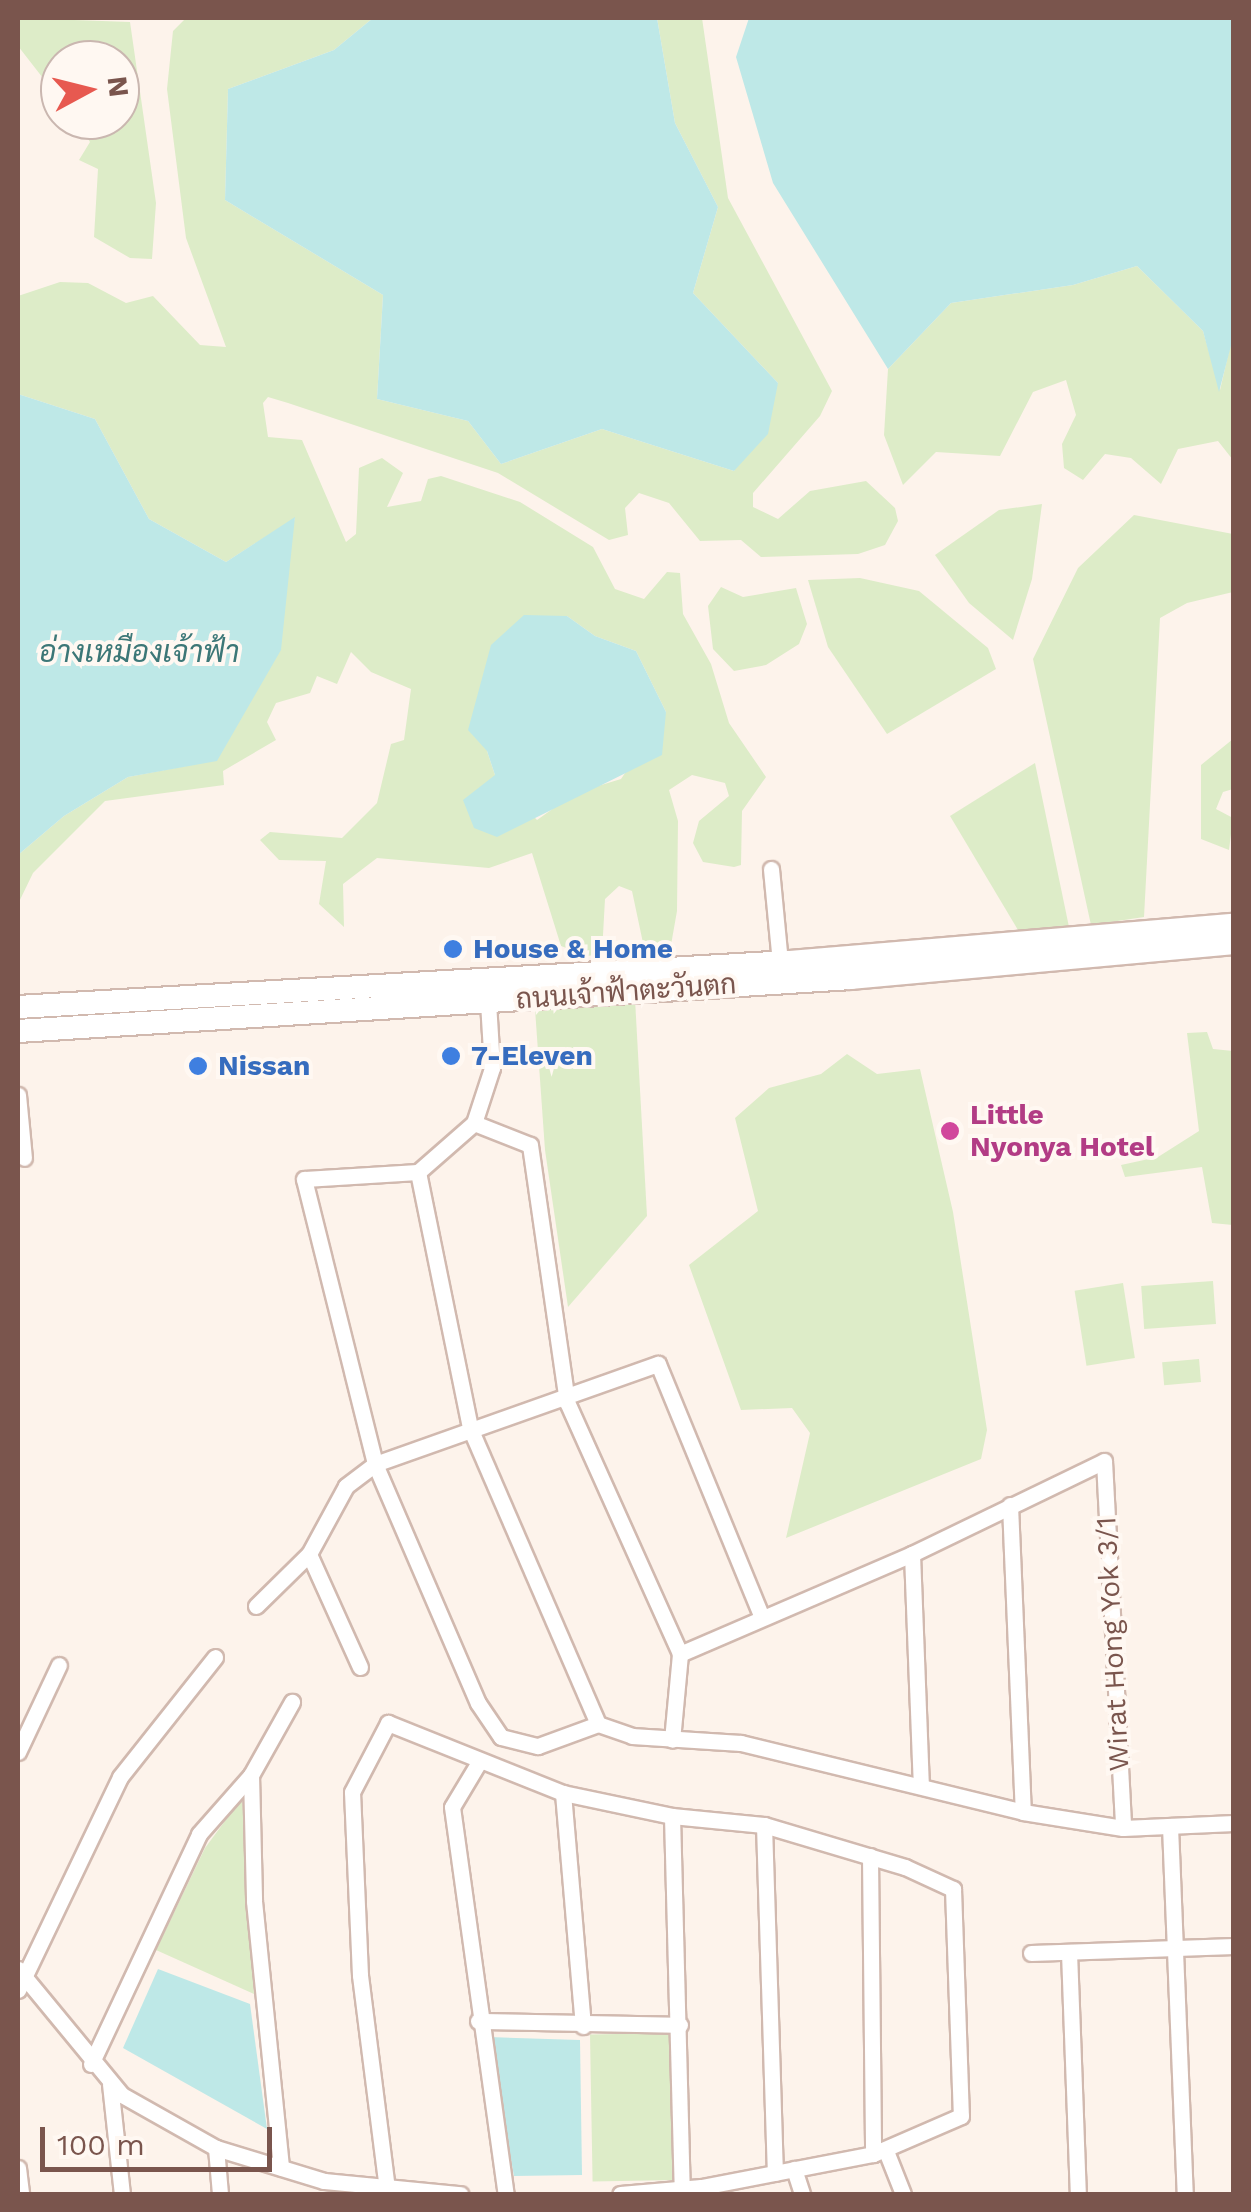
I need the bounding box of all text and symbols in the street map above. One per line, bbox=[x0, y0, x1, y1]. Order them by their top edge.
north arrow bbox=[40, 40, 140, 140]
text: N bbox=[101, 74, 136, 99]
water label: อ่างเหมืองเจ้าฟ้า bbox=[39, 634, 239, 670]
place label: House & Home bbox=[473, 932, 673, 966]
marker: House & Home bbox=[442, 938, 464, 960]
street label: ถนนเจ้าฟ้าตะวันตก bbox=[515, 968, 737, 1016]
place label: 7-Eleven bbox=[471, 1039, 593, 1073]
marker: 7-Eleven bbox=[440, 1045, 462, 1067]
place label: Nissan bbox=[218, 1049, 310, 1083]
marker: Nissan bbox=[187, 1055, 209, 1077]
place label: Little Nyonya Hotel bbox=[970, 1098, 1154, 1164]
marker: Little Nyonya Hotel bbox=[939, 1120, 961, 1142]
street label: Wirat Hong Yok 3/1 bbox=[1090, 1515, 1136, 1773]
scale bar bbox=[45, 2107, 278, 2169]
text: 100 m bbox=[57, 2127, 145, 2162]

